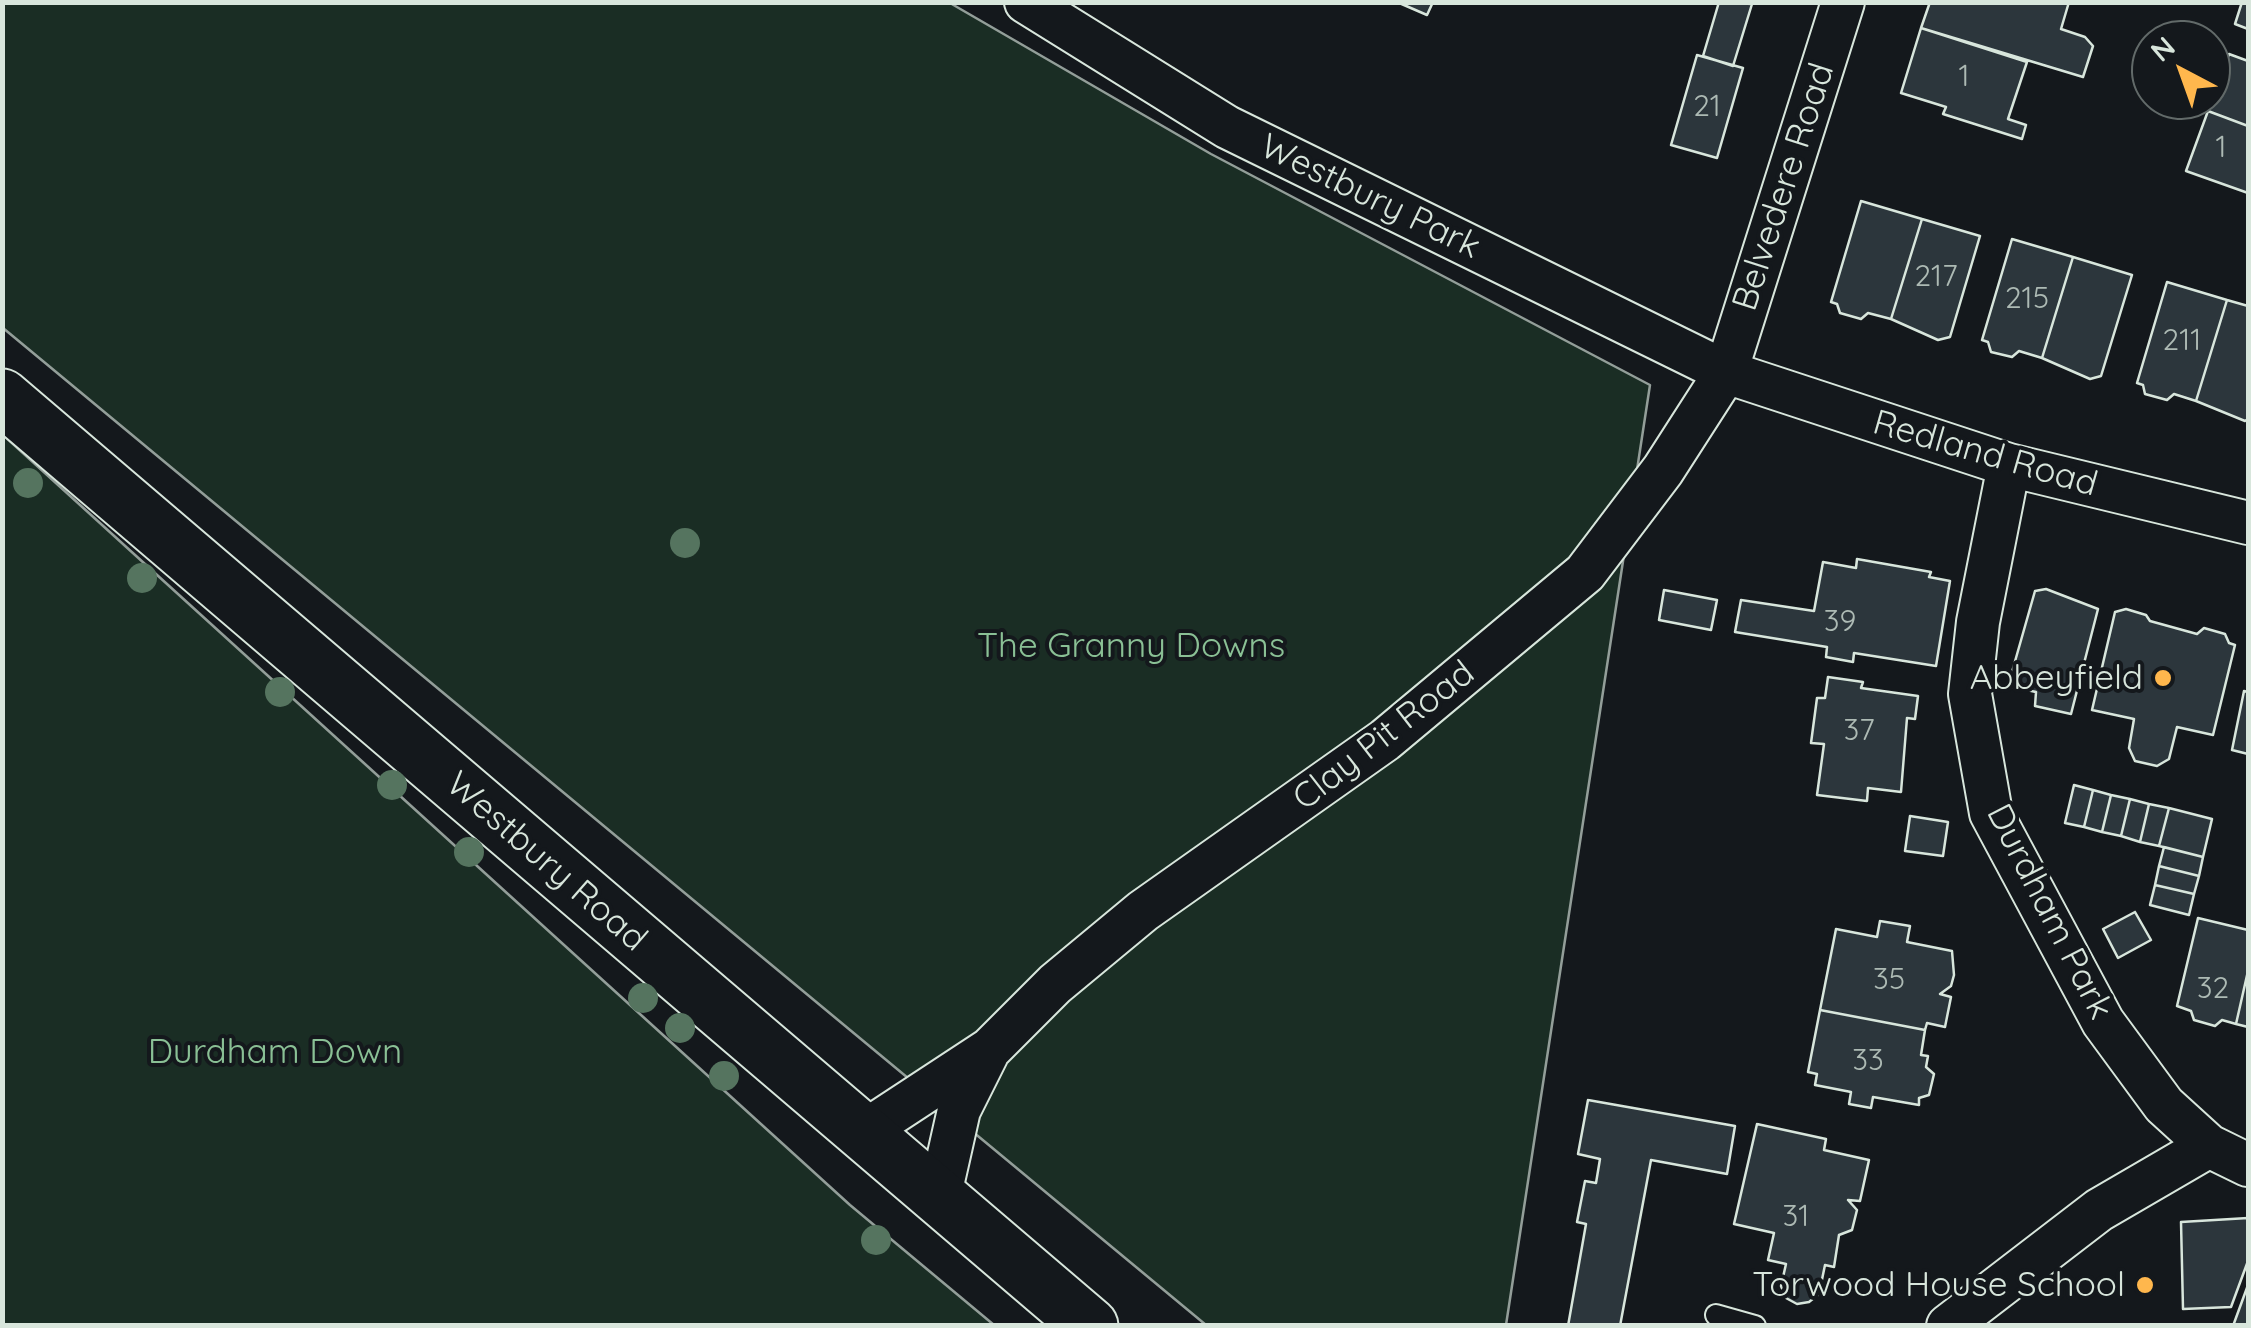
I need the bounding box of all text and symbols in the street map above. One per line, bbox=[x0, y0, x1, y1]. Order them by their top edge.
north arrow bbox=[2131, 20, 2231, 120]
text: N bbox=[2143, 29, 2182, 68]
street label: Belvedere Road bbox=[1724, 58, 1844, 316]
house number: 1 bbox=[1958, 59, 1970, 95]
house number: 21 bbox=[1693, 89, 1721, 125]
street label: Westbury Park bbox=[1253, 126, 1487, 268]
house number: 1 bbox=[2215, 130, 2227, 166]
house number: 217 bbox=[1914, 259, 1958, 295]
house number: 215 bbox=[2005, 281, 2049, 317]
house number: 211 bbox=[2163, 323, 2201, 359]
street label: Redland Road bbox=[1868, 402, 2102, 506]
house number: 39 bbox=[1824, 604, 1856, 640]
park label: The Granny Downs bbox=[977, 625, 1285, 667]
street label: Clay Pit Road bbox=[1285, 652, 1483, 820]
place label: Abbeyfield bbox=[1970, 657, 2143, 699]
marker: Abbeyfield bbox=[2152, 667, 2174, 689]
house number: 37 bbox=[1843, 713, 1875, 749]
street label: Westbury Road bbox=[437, 763, 655, 961]
street label: Durdham Park bbox=[1977, 797, 2121, 1027]
house number: 35 bbox=[1873, 962, 1905, 998]
house number: 32 bbox=[2197, 971, 2229, 1007]
park label: Durdham Down bbox=[148, 1031, 402, 1073]
house number: 33 bbox=[1852, 1043, 1884, 1079]
house number: 31 bbox=[1783, 1199, 1809, 1235]
place label: Torwood House School bbox=[1752, 1264, 2125, 1306]
marker: Torwood House School bbox=[2134, 1274, 2156, 1296]

